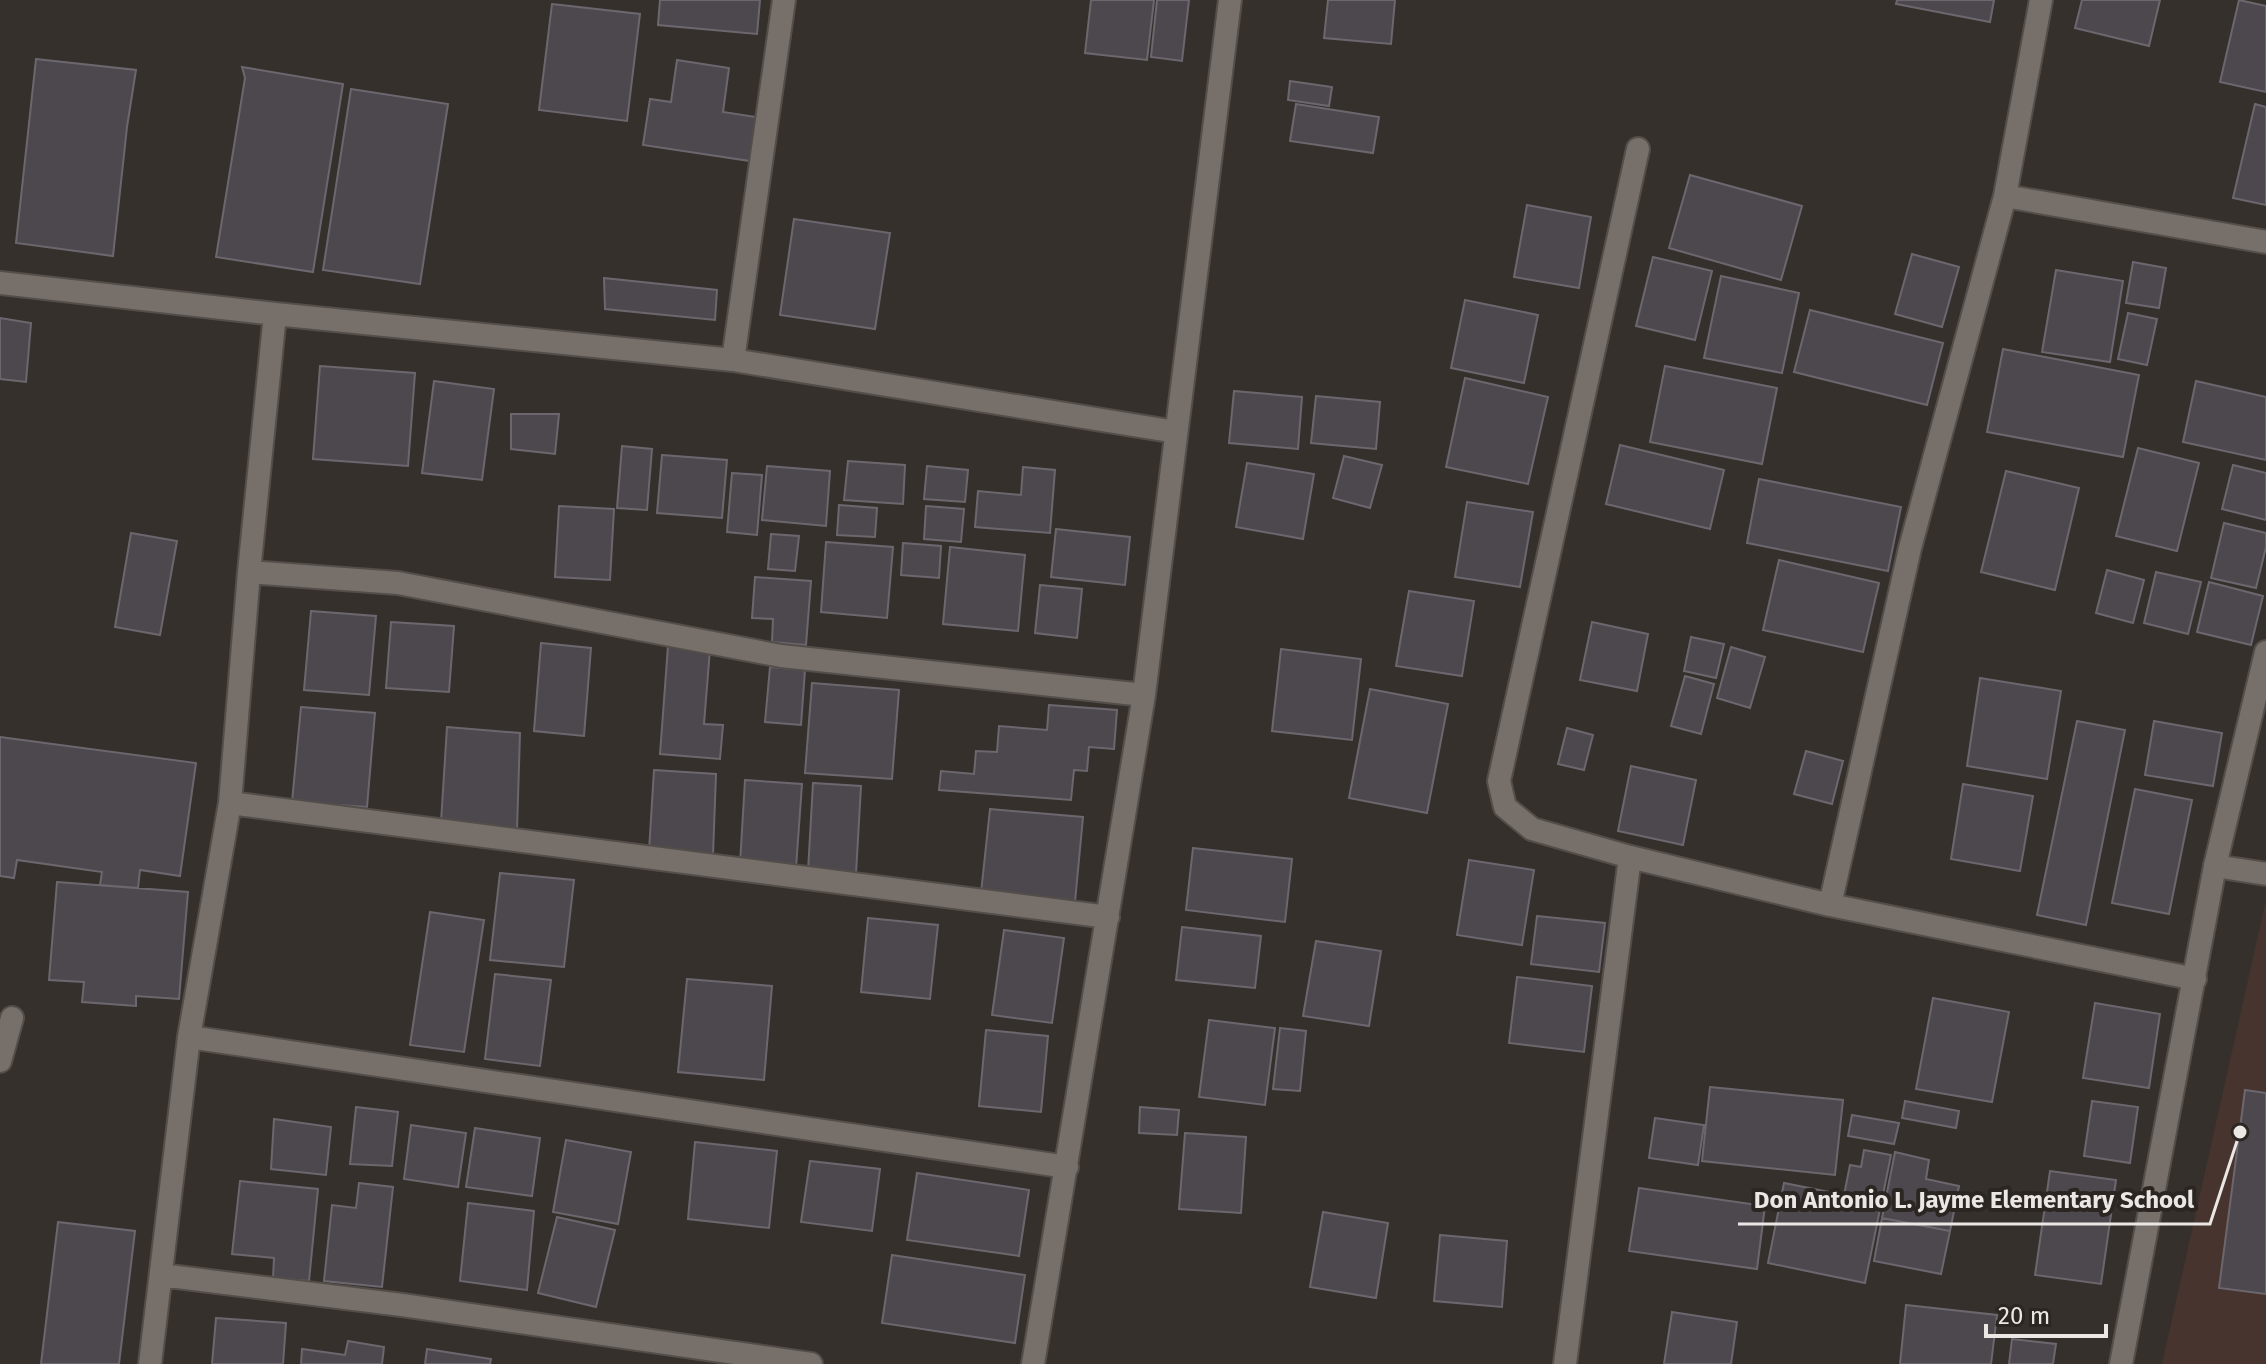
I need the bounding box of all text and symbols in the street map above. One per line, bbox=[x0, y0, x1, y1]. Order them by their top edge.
callout: Don Antonio L. Jayme Elementary School bbox=[1738, 1176, 2210, 1224]
text: Don Antonio L. Jayme Elementary School bbox=[1754, 1186, 2195, 1214]
scale bar bbox=[1986, 1288, 2106, 1338]
text: 20 m bbox=[1998, 1302, 2050, 1330]

